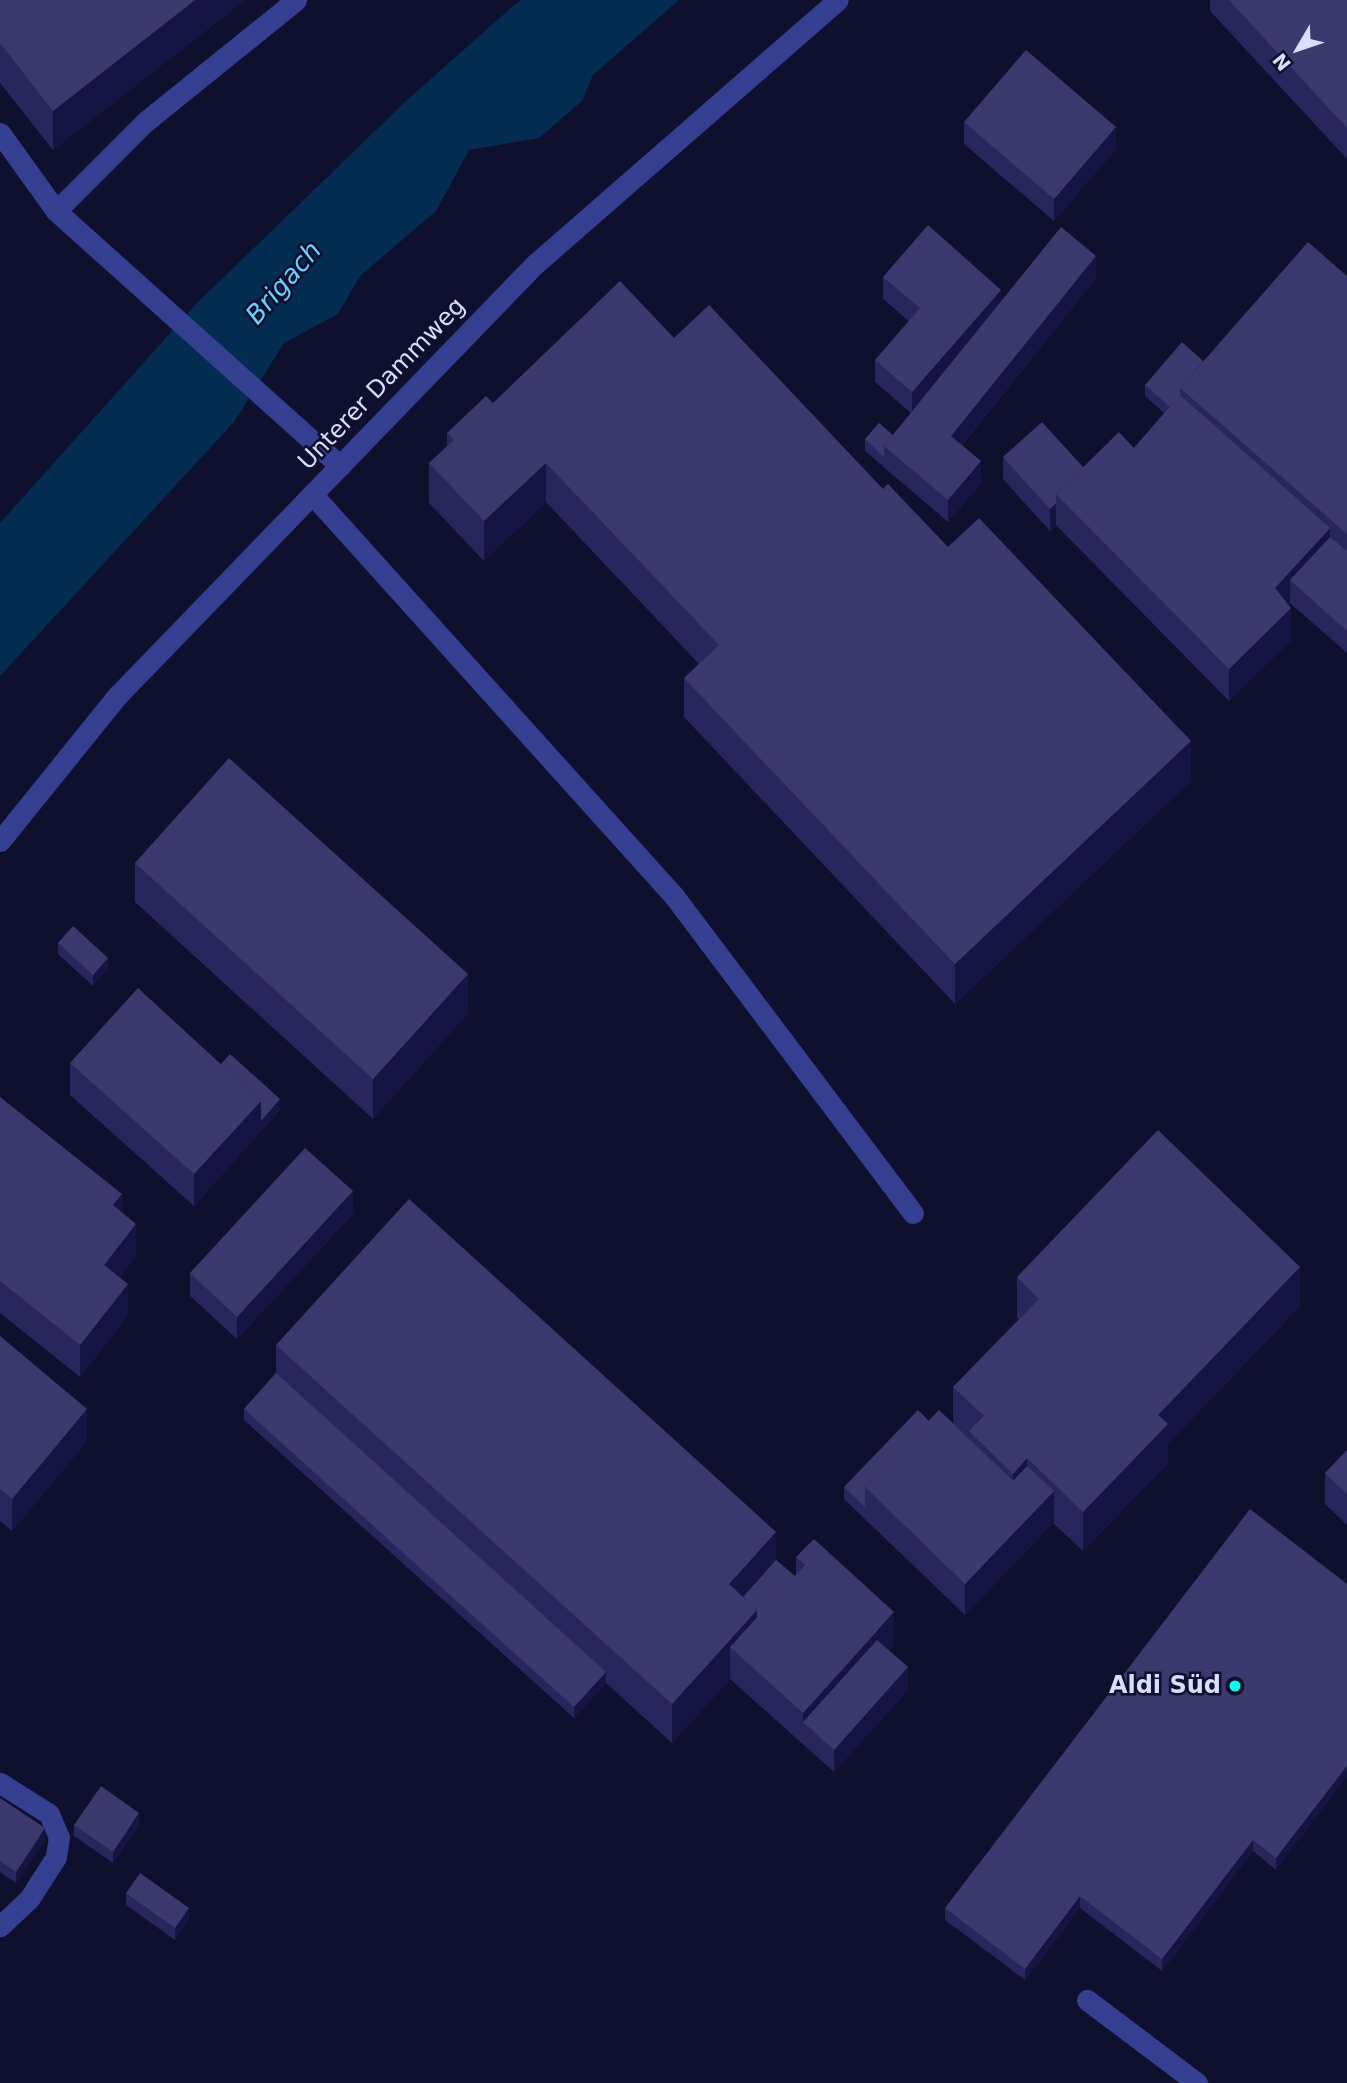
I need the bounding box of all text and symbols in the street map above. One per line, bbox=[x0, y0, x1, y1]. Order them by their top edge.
north arrow bbox=[1263, 14, 1333, 84]
text: N bbox=[1268, 49, 1295, 75]
water label: Brigach bbox=[240, 235, 328, 331]
street label: Unterer Dammweg bbox=[292, 292, 472, 476]
place label: Aldi Süd bbox=[1109, 1672, 1221, 1700]
marker: Aldi Süd bbox=[1227, 1678, 1243, 1694]

